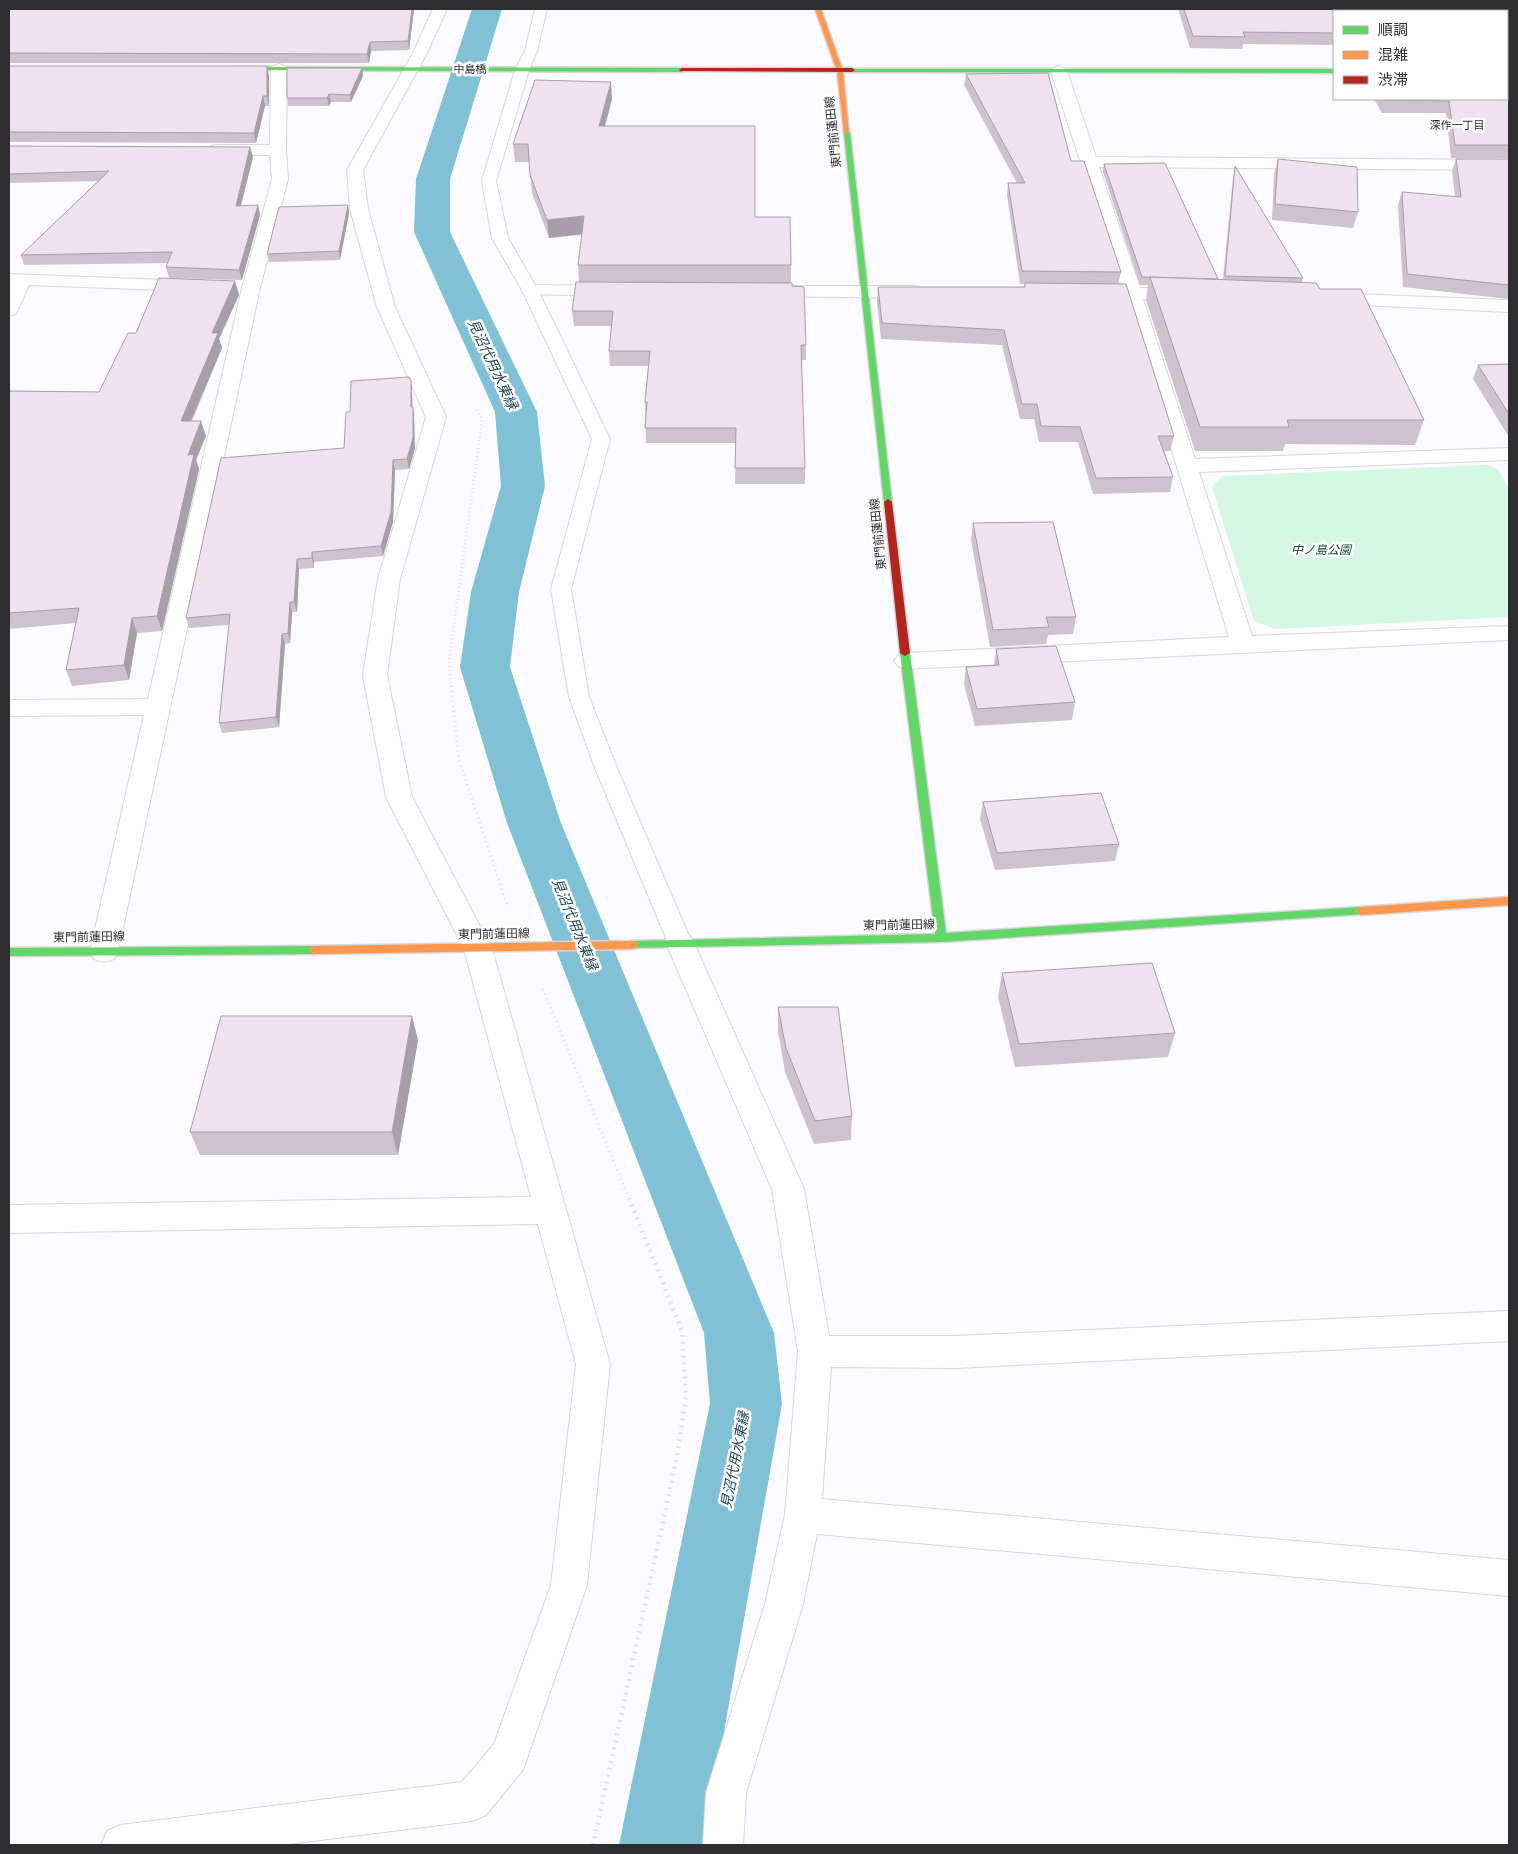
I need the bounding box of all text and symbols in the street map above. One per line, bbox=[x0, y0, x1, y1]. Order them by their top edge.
legend bbox=[1333, 10, 1508, 100]
text: 順調 bbox=[1378, 21, 1408, 39]
text: 混雑 bbox=[1378, 46, 1408, 64]
street label: 中島橋 bbox=[454, 63, 487, 76]
text: 渋滞 bbox=[1378, 71, 1408, 89]
street label: 東門前蓮田線 bbox=[822, 95, 844, 169]
district label: 深作一丁目 bbox=[1430, 119, 1485, 132]
water label: 見沼代用水東縁 bbox=[464, 316, 522, 414]
street label: 東門前蓮田線 bbox=[867, 497, 889, 571]
park label: 中ノ島公園 bbox=[1291, 543, 1353, 557]
water label: 見沼代用水東縁 bbox=[548, 876, 602, 975]
street label: 東門前蓮田線 bbox=[863, 917, 935, 933]
street label: 東門前蓮田線 bbox=[458, 926, 530, 942]
street label: 東門前蓮田線 bbox=[53, 929, 125, 945]
water label: 見沼代用水東縁 bbox=[718, 1408, 754, 1510]

